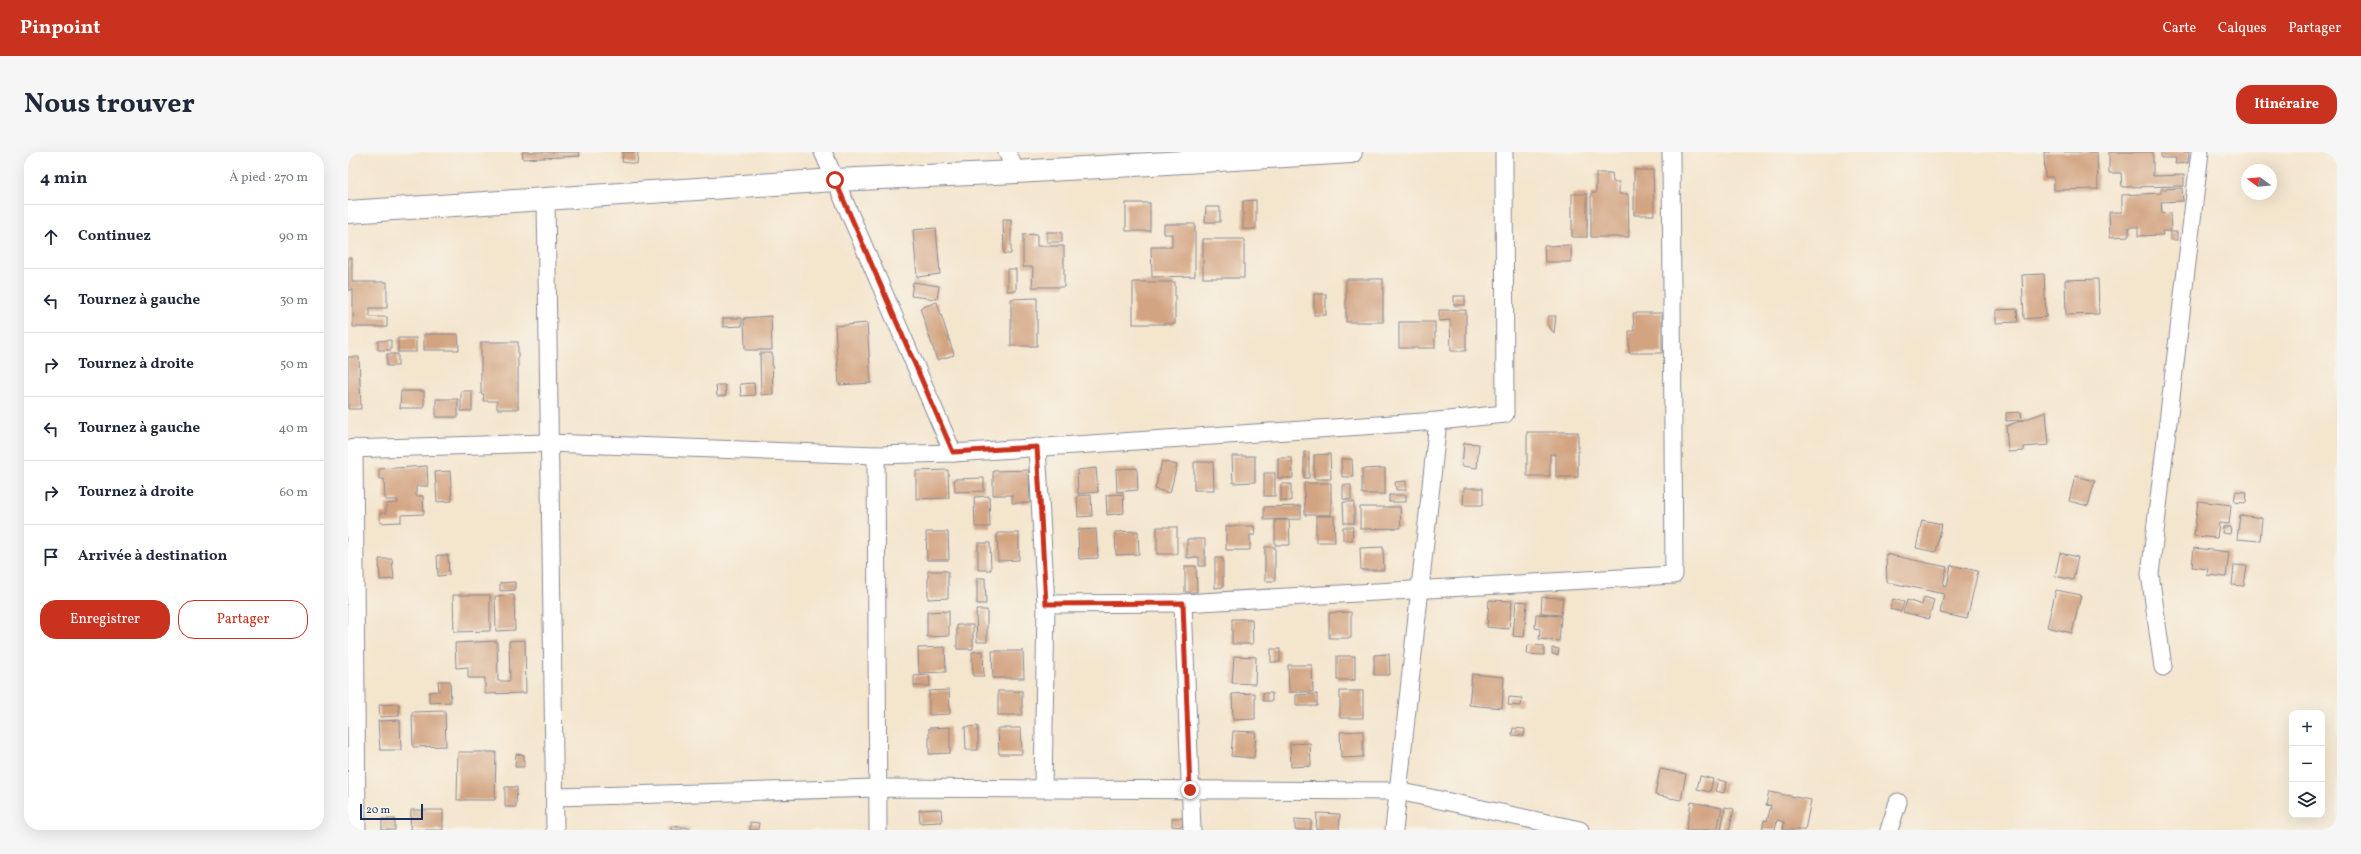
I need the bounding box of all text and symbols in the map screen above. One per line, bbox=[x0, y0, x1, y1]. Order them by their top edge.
text: Pinpoint bbox=[20, 15, 100, 41]
text: Carte bbox=[2163, 19, 2196, 38]
text: Calques bbox=[2218, 19, 2266, 38]
text: Partager bbox=[2288, 19, 2341, 38]
text: Nous trouver bbox=[24, 85, 195, 124]
button: Itinéraire bbox=[2236, 85, 2337, 124]
north arrow bbox=[2241, 164, 2277, 200]
text: 4 min bbox=[40, 167, 87, 190]
text: À pied · 270 m bbox=[229, 169, 308, 187]
route start bbox=[826, 171, 844, 189]
icon: ahead bbox=[40, 226, 62, 248]
text: Continuez bbox=[78, 226, 151, 247]
text: 90 m bbox=[279, 228, 308, 246]
icon: left bbox=[40, 290, 62, 312]
text: Tournez à gauche bbox=[78, 290, 200, 311]
text: 30 m bbox=[280, 292, 308, 310]
icon: right bbox=[40, 354, 62, 376]
text: Tournez à droite bbox=[78, 354, 194, 375]
text: 50 m bbox=[280, 356, 308, 374]
icon: left bbox=[40, 418, 62, 440]
text: Tournez à gauche bbox=[78, 418, 200, 439]
text: 40 m bbox=[279, 420, 308, 438]
icon: right bbox=[40, 482, 62, 504]
text: Tournez à droite bbox=[78, 482, 194, 503]
text: 60 m bbox=[280, 484, 308, 502]
icon: arrive bbox=[40, 546, 62, 568]
text: Arrivée à destination bbox=[78, 546, 227, 567]
button: Enregistrer bbox=[40, 600, 170, 639]
button: Partager bbox=[178, 600, 308, 639]
map controls bbox=[2289, 710, 2325, 818]
button: + bbox=[2289, 710, 2325, 746]
button: − bbox=[2289, 746, 2325, 782]
route end bbox=[1181, 781, 1199, 799]
button: layers bbox=[2289, 782, 2325, 818]
scale bar bbox=[360, 802, 423, 821]
text: 20 m bbox=[366, 803, 390, 818]

